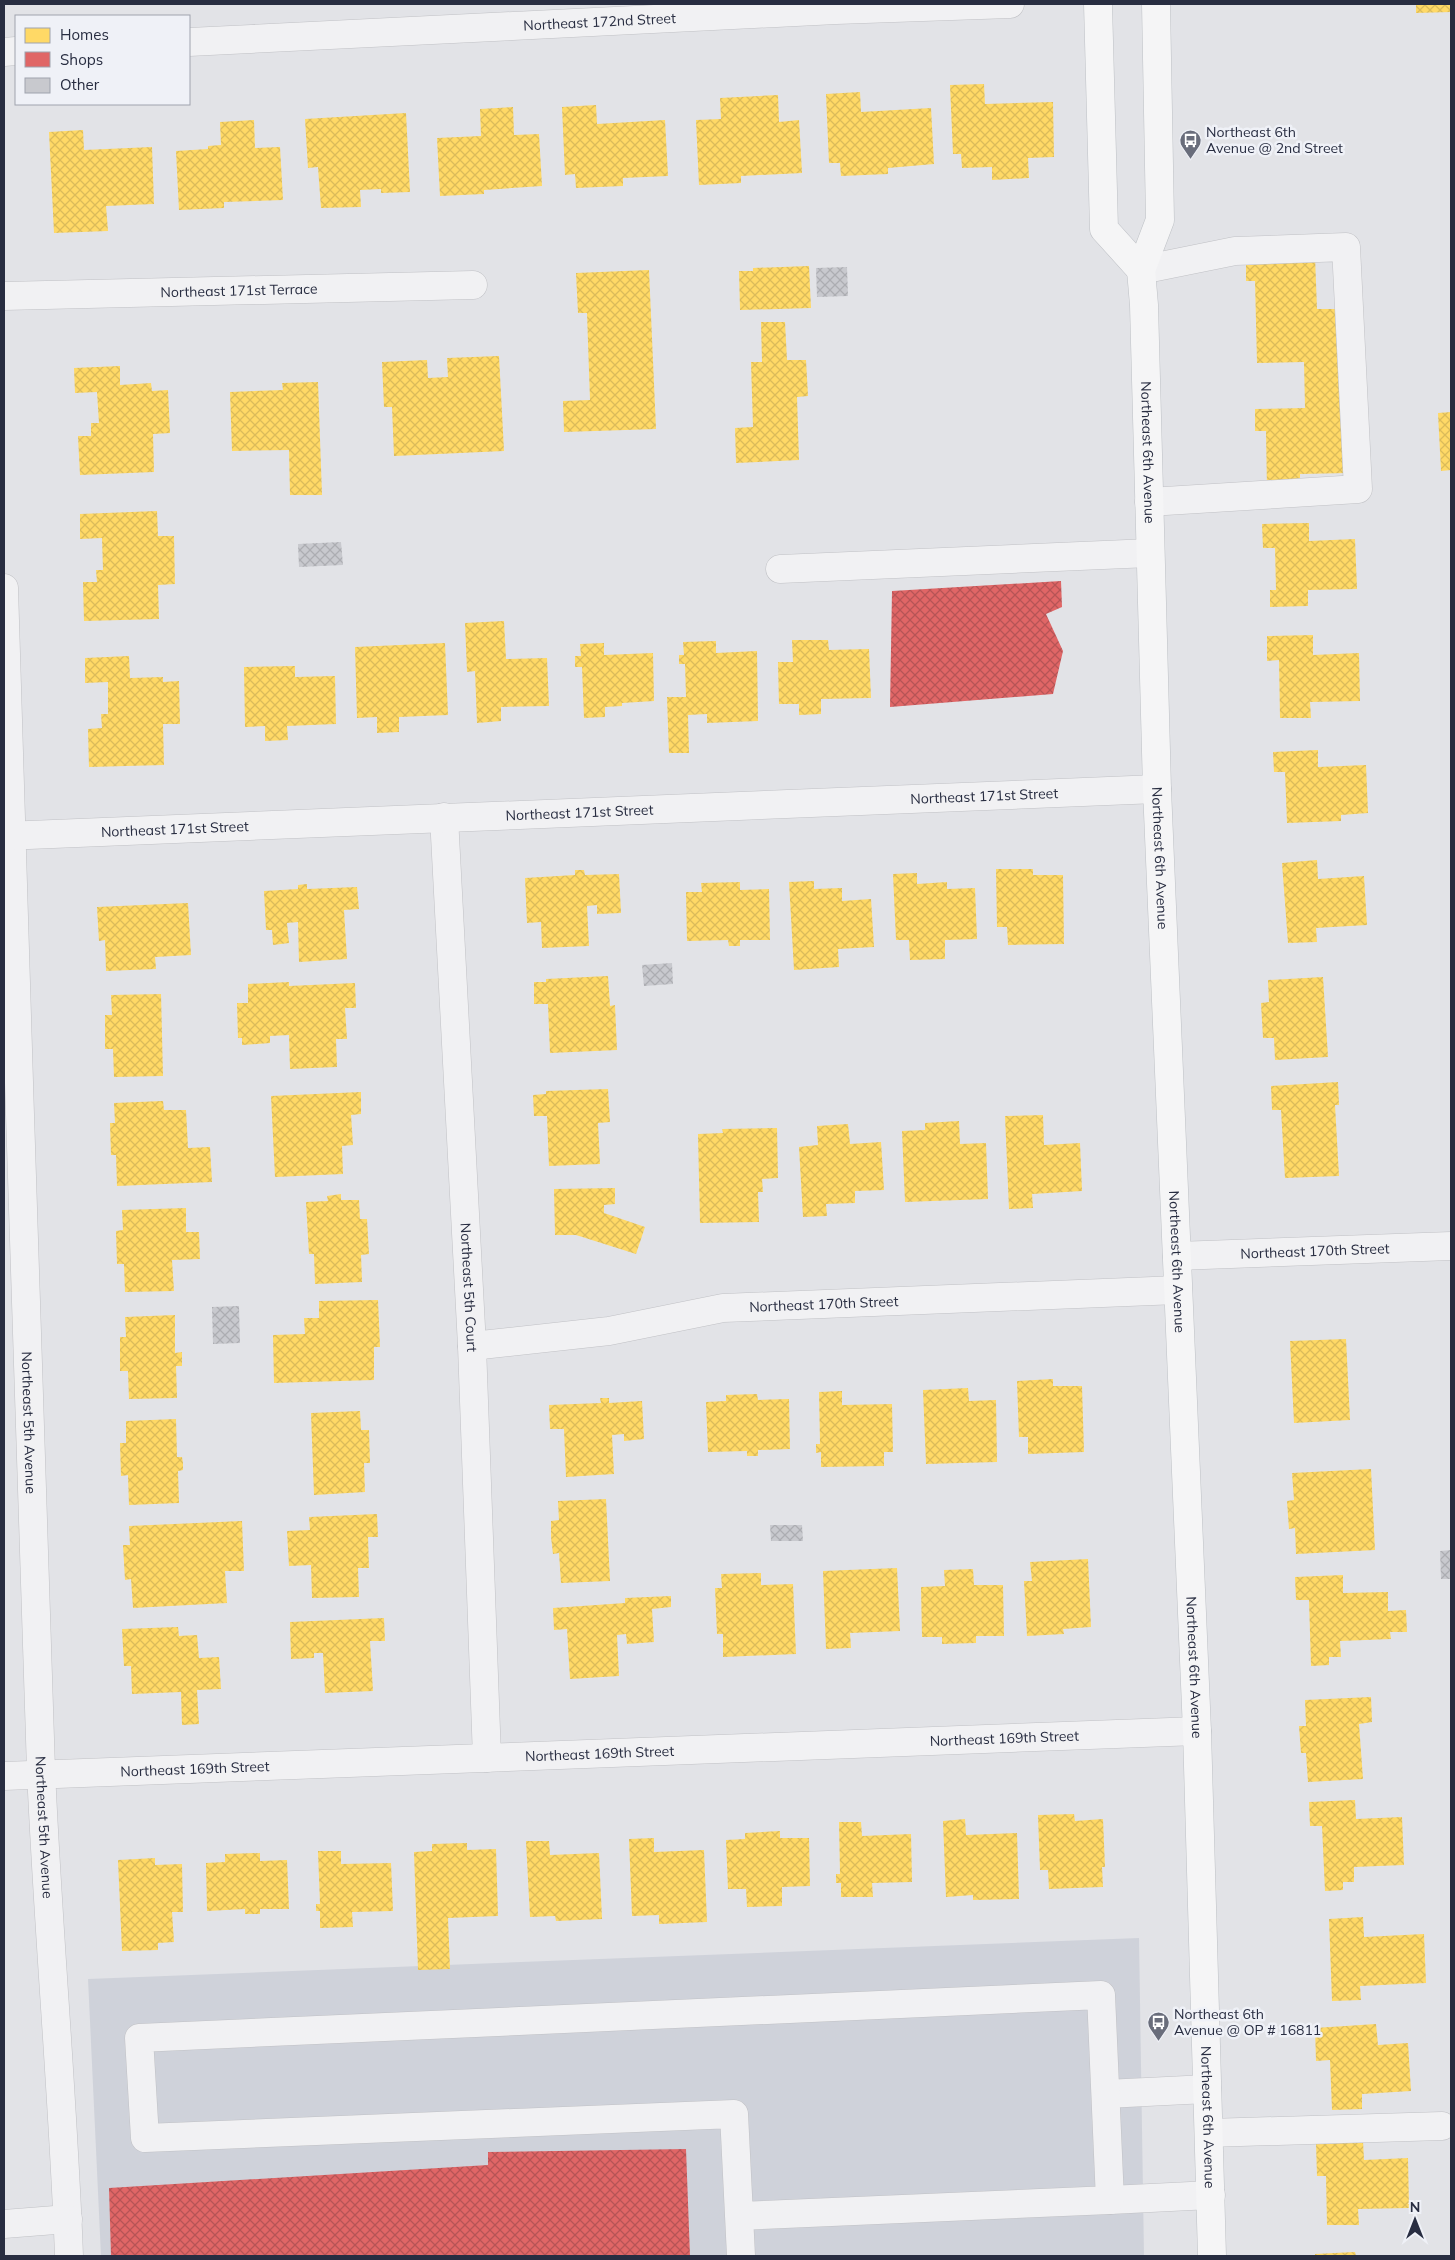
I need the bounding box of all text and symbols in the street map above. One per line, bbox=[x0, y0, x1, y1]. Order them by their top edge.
street label: Northeast 172nd Street bbox=[523, 9, 676, 34]
legend bbox=[15, 15, 190, 105]
text: Homes bbox=[60, 25, 109, 44]
text: Shops bbox=[60, 50, 103, 69]
text: Other bbox=[60, 75, 100, 94]
place label: Northeast 6th Avenue @ 2nd Street bbox=[1206, 123, 1343, 157]
bus stop icon: Northeast 6th Avenue @ 2nd Street bbox=[1178, 128, 1202, 159]
street label: Northeast 171st Terrace bbox=[160, 280, 318, 301]
street label: Northeast 6th Avenue bbox=[1137, 381, 1159, 524]
street label: Northeast 171st Street bbox=[910, 784, 1059, 808]
street label: Northeast 6th Avenue bbox=[1148, 787, 1172, 930]
street label: Northeast 171st Street bbox=[505, 801, 654, 825]
street label: Northeast 171st Street bbox=[101, 817, 249, 841]
street label: Northeast 6th Avenue bbox=[1165, 1190, 1189, 1333]
street label: Northeast 5th Court bbox=[456, 1222, 481, 1352]
street label: Northeast 170th Street bbox=[1240, 1239, 1390, 1263]
street label: Northeast 170th Street bbox=[749, 1292, 899, 1316]
street label: Northeast 5th Avenue bbox=[18, 1351, 40, 1494]
street label: Northeast 6th Avenue bbox=[1182, 1596, 1206, 1739]
street label: Northeast 169th Street bbox=[929, 1726, 1079, 1750]
street label: Northeast 169th Street bbox=[525, 1742, 675, 1765]
street label: Northeast 5th Avenue bbox=[31, 1756, 57, 1899]
street label: Northeast 169th Street bbox=[120, 1757, 270, 1781]
place label: Northeast 6th Avenue @ OP # 16811 bbox=[1174, 2005, 1321, 2039]
bus stop icon: Northeast 6th Avenue @ OP # 16811 bbox=[1146, 2010, 1170, 2041]
street label: Northeast 6th Avenue bbox=[1197, 2046, 1219, 2189]
north arrow bbox=[1390, 2195, 1440, 2245]
text: N bbox=[1410, 2198, 1420, 2216]

